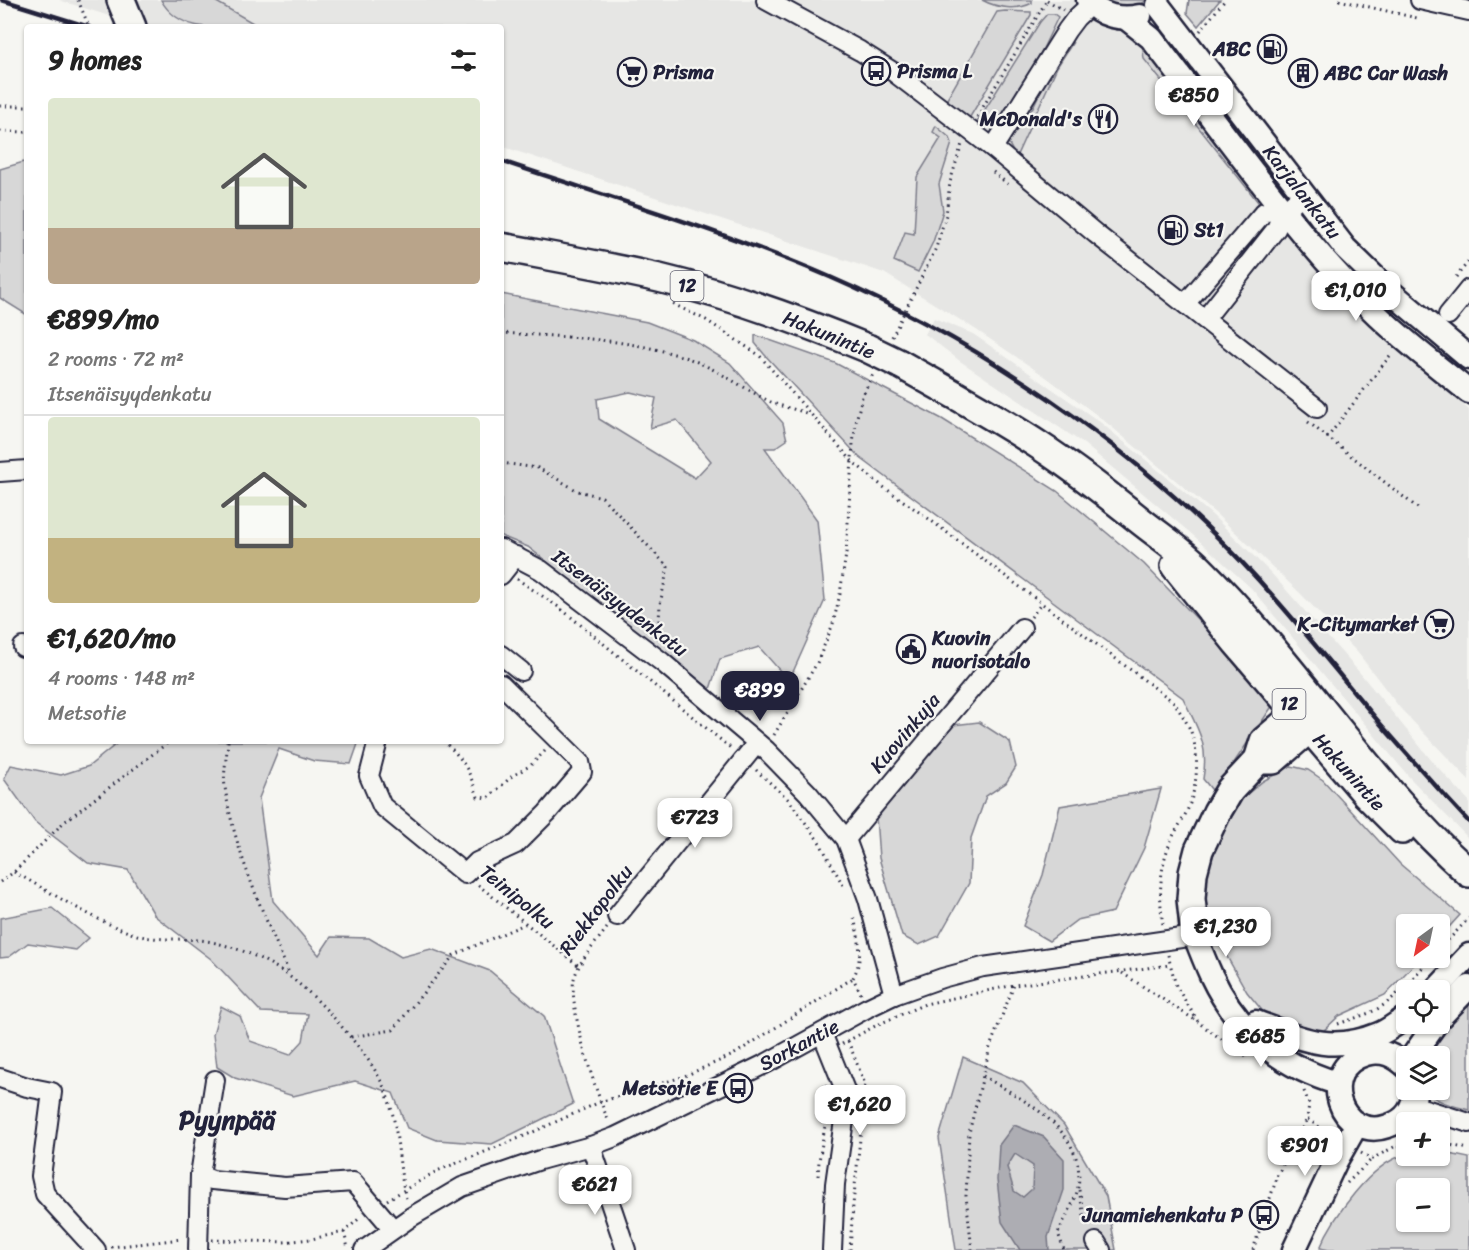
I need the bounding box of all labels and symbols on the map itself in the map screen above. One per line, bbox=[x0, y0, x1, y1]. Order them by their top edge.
place label: ABC bbox=[1212, 32, 1252, 67]
fuel station icon: ABC bbox=[1256, 33, 1288, 65]
place label: Prisma L bbox=[897, 54, 973, 89]
place label: Prisma bbox=[653, 55, 714, 90]
bus stop icon: Prisma L bbox=[860, 55, 892, 87]
supermarket icon: Prisma bbox=[616, 56, 648, 88]
place label: ABC Car Wash bbox=[1323, 56, 1448, 91]
building icon: ABC Car Wash bbox=[1287, 57, 1319, 89]
pin: €850 bbox=[1158, 76, 1230, 127]
place label: McDonald's bbox=[979, 102, 1083, 137]
restaurant icon: McDonald's bbox=[1087, 103, 1119, 135]
street label: Karjalankatu bbox=[1253, 137, 1351, 247]
place label: St1 bbox=[1193, 213, 1224, 248]
fuel station icon: St1 bbox=[1157, 214, 1189, 246]
road number: 12 bbox=[670, 271, 704, 301]
pin: €1,010 bbox=[1307, 271, 1405, 322]
street label: Hakunintie bbox=[777, 301, 881, 369]
street label: Itsenäisyydenkatu bbox=[543, 539, 696, 666]
place label: K-Citymarket bbox=[1297, 607, 1420, 642]
supermarket icon: K-Citymarket bbox=[1423, 608, 1455, 640]
place label: Kuovin nuorisotalo bbox=[931, 621, 1030, 679]
public building icon: Kuovin nuorisotalo bbox=[895, 633, 927, 665]
pin: €899 bbox=[724, 671, 796, 722]
street label: Kuovinkuja bbox=[861, 684, 950, 781]
road number: 12 bbox=[1272, 689, 1306, 719]
street label: Hakunintie bbox=[1303, 724, 1395, 820]
pin: €723 bbox=[659, 798, 731, 849]
street label: Teinipolku bbox=[471, 855, 563, 939]
street label: Riekkopolku bbox=[550, 857, 642, 963]
pin: €1,230 bbox=[1177, 907, 1275, 958]
north arrow bbox=[1396, 914, 1450, 968]
street label: Sorkantie bbox=[752, 1009, 846, 1081]
pin: €685 bbox=[1225, 1017, 1297, 1068]
place label: Metsotie E bbox=[621, 1071, 719, 1106]
bus stop icon: Metsotie E bbox=[722, 1072, 754, 1104]
pin: €1,620 bbox=[811, 1085, 909, 1136]
district label: Pyynpää bbox=[179, 1097, 277, 1143]
pin: €901 bbox=[1269, 1126, 1341, 1177]
pin: €621 bbox=[559, 1165, 631, 1216]
place label: Junamiehenkatu P bbox=[1082, 1198, 1244, 1233]
bus stop icon: Junamiehenkatu P bbox=[1248, 1199, 1280, 1231]

